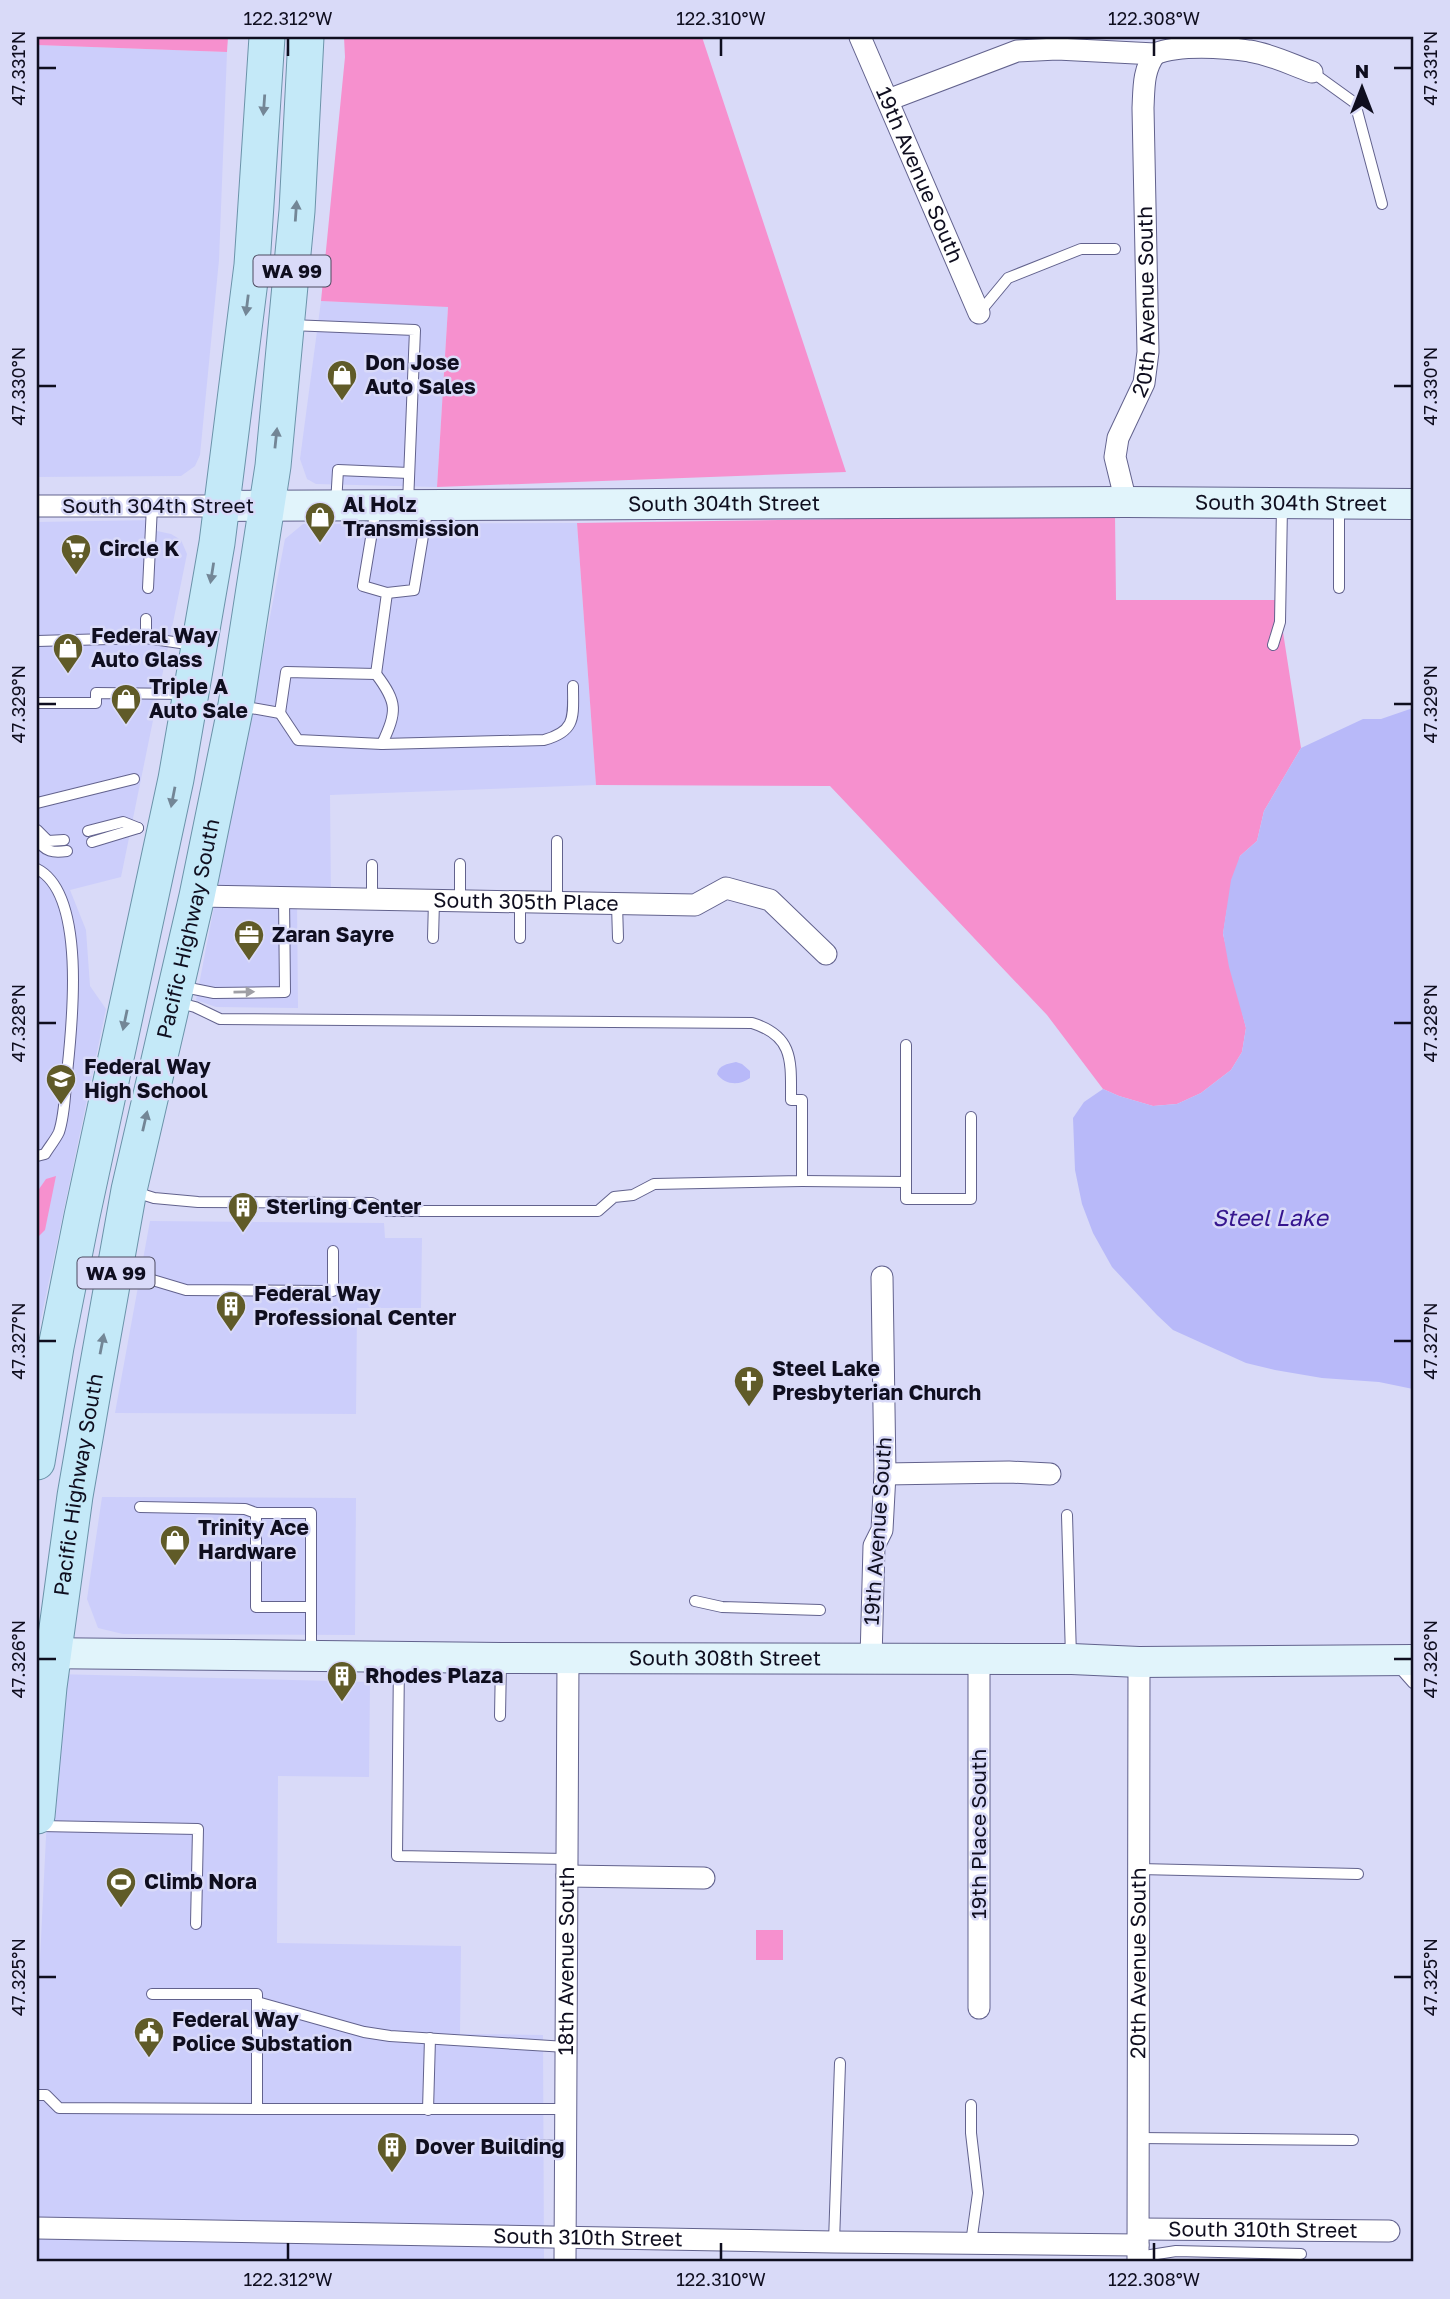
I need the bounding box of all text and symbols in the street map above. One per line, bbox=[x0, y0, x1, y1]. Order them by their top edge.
text: 122.312°W bbox=[243, 7, 333, 29]
text: 122.310°W bbox=[676, 7, 766, 29]
text: 122.308°W bbox=[1108, 7, 1200, 29]
text: 47.331°N bbox=[7, 31, 29, 105]
text: 47.331°N bbox=[1419, 31, 1441, 105]
north arrow bbox=[1328, 52, 1398, 122]
text: N bbox=[1355, 59, 1369, 82]
street label: 19th Avenue South bbox=[871, 82, 970, 266]
one-way arrow bbox=[258, 94, 269, 116]
one-way arrow bbox=[291, 200, 302, 222]
street label: 20th Avenue South bbox=[1125, 206, 1160, 401]
road number: WA 99 bbox=[254, 256, 330, 286]
one-way arrow bbox=[242, 295, 253, 317]
text: 47.330°N bbox=[7, 347, 29, 425]
text: 47.330°N bbox=[1419, 347, 1441, 425]
place label: Don Jose Auto Sales bbox=[365, 349, 476, 399]
shop icon: Don Jose Auto Sales bbox=[325, 358, 359, 402]
one-way arrow bbox=[271, 426, 282, 448]
street label: South 304th Street bbox=[1195, 488, 1387, 516]
street label: South 304th Street bbox=[628, 489, 820, 516]
place label: Al Holz Transmission bbox=[343, 491, 479, 541]
street label: South 304th Street bbox=[62, 492, 254, 518]
shop icon: Al Holz Transmission bbox=[303, 500, 337, 544]
supermarket icon: Circle K bbox=[59, 532, 93, 576]
place label: Circle K bbox=[99, 535, 179, 561]
one-way arrow bbox=[206, 562, 217, 584]
place label: Federal Way Auto Glass bbox=[91, 622, 218, 672]
shop icon: Federal Way Auto Glass bbox=[51, 631, 85, 675]
text: 47.329°N bbox=[7, 665, 29, 743]
text: 47.329°N bbox=[1419, 665, 1441, 743]
place label: Triple A Auto Sale bbox=[149, 673, 248, 723]
shop icon: Triple A Auto Sale bbox=[109, 682, 143, 726]
one-way arrow bbox=[167, 786, 178, 808]
street label: Pacific Highway South bbox=[150, 816, 224, 1041]
street label: South 305th Place bbox=[433, 886, 619, 916]
office icon: Zaran Sayre bbox=[232, 918, 266, 962]
place label: Zaran Sayre bbox=[272, 921, 394, 947]
text: 47.328°N bbox=[7, 984, 29, 1062]
text: 47.328°N bbox=[1419, 984, 1441, 1062]
one-way arrow bbox=[233, 987, 255, 998]
one-way arrow bbox=[119, 1009, 130, 1031]
place label: Federal Way High School bbox=[84, 1053, 211, 1103]
school or university icon: Federal Way High School bbox=[44, 1062, 78, 1106]
one-way arrow bbox=[140, 1110, 151, 1132]
building icon: Sterling Center bbox=[226, 1190, 260, 1234]
place label: Sterling Center bbox=[266, 1193, 421, 1219]
water label: Steel Lake bbox=[1212, 1203, 1329, 1231]
road number: WA 99 bbox=[78, 1258, 154, 1288]
place label: Federal Way Professional Center bbox=[254, 1280, 456, 1330]
building icon: Federal Way Professional Center bbox=[214, 1289, 248, 1333]
text: 47.327°N bbox=[7, 1302, 29, 1380]
text: 47.327°N bbox=[1419, 1302, 1441, 1380]
one-way arrow bbox=[97, 1333, 108, 1355]
place label: Steel Lake Presbyterian Church bbox=[772, 1355, 981, 1405]
church icon: Steel Lake Presbyterian Church bbox=[732, 1364, 766, 1408]
street label: Pacific Highway South bbox=[48, 1371, 108, 1597]
street label: 19th Avenue South bbox=[857, 1436, 897, 1626]
place label: Trinity Ace Hardware bbox=[198, 1514, 309, 1564]
shop icon: Trinity Ace Hardware bbox=[158, 1523, 192, 1567]
text: 47.326°N bbox=[7, 1620, 29, 1698]
text: 47.326°N bbox=[1419, 1620, 1441, 1698]
street label: South 308th Street bbox=[629, 1644, 821, 1671]
building icon: Rhodes Plaza bbox=[325, 1659, 359, 1703]
place label: Rhodes Plaza bbox=[365, 1662, 503, 1688]
street label: 19th Place South bbox=[965, 1749, 991, 1919]
sports icon: Climb Nora bbox=[104, 1865, 138, 1909]
street label: 18th Avenue South bbox=[552, 1866, 579, 2056]
street label: 20th Avenue South bbox=[1124, 1867, 1151, 2059]
place label: Climb Nora bbox=[144, 1868, 257, 1894]
text: 47.325°N bbox=[7, 1938, 29, 2016]
text: 47.325°N bbox=[1419, 1938, 1441, 2016]
place label: Federal Way Police Substation bbox=[172, 2006, 352, 2056]
public building icon: Federal Way Police Substation bbox=[132, 2015, 166, 2059]
building icon: Dover Building bbox=[375, 2130, 409, 2174]
place label: Dover Building bbox=[415, 2133, 564, 2159]
street label: South 310th Street bbox=[1168, 2215, 1358, 2243]
street label: South 310th Street bbox=[493, 2222, 683, 2251]
text: 122.312°W bbox=[243, 2268, 333, 2290]
text: 122.310°W bbox=[676, 2268, 766, 2290]
text: 122.308°W bbox=[1108, 2268, 1200, 2290]

